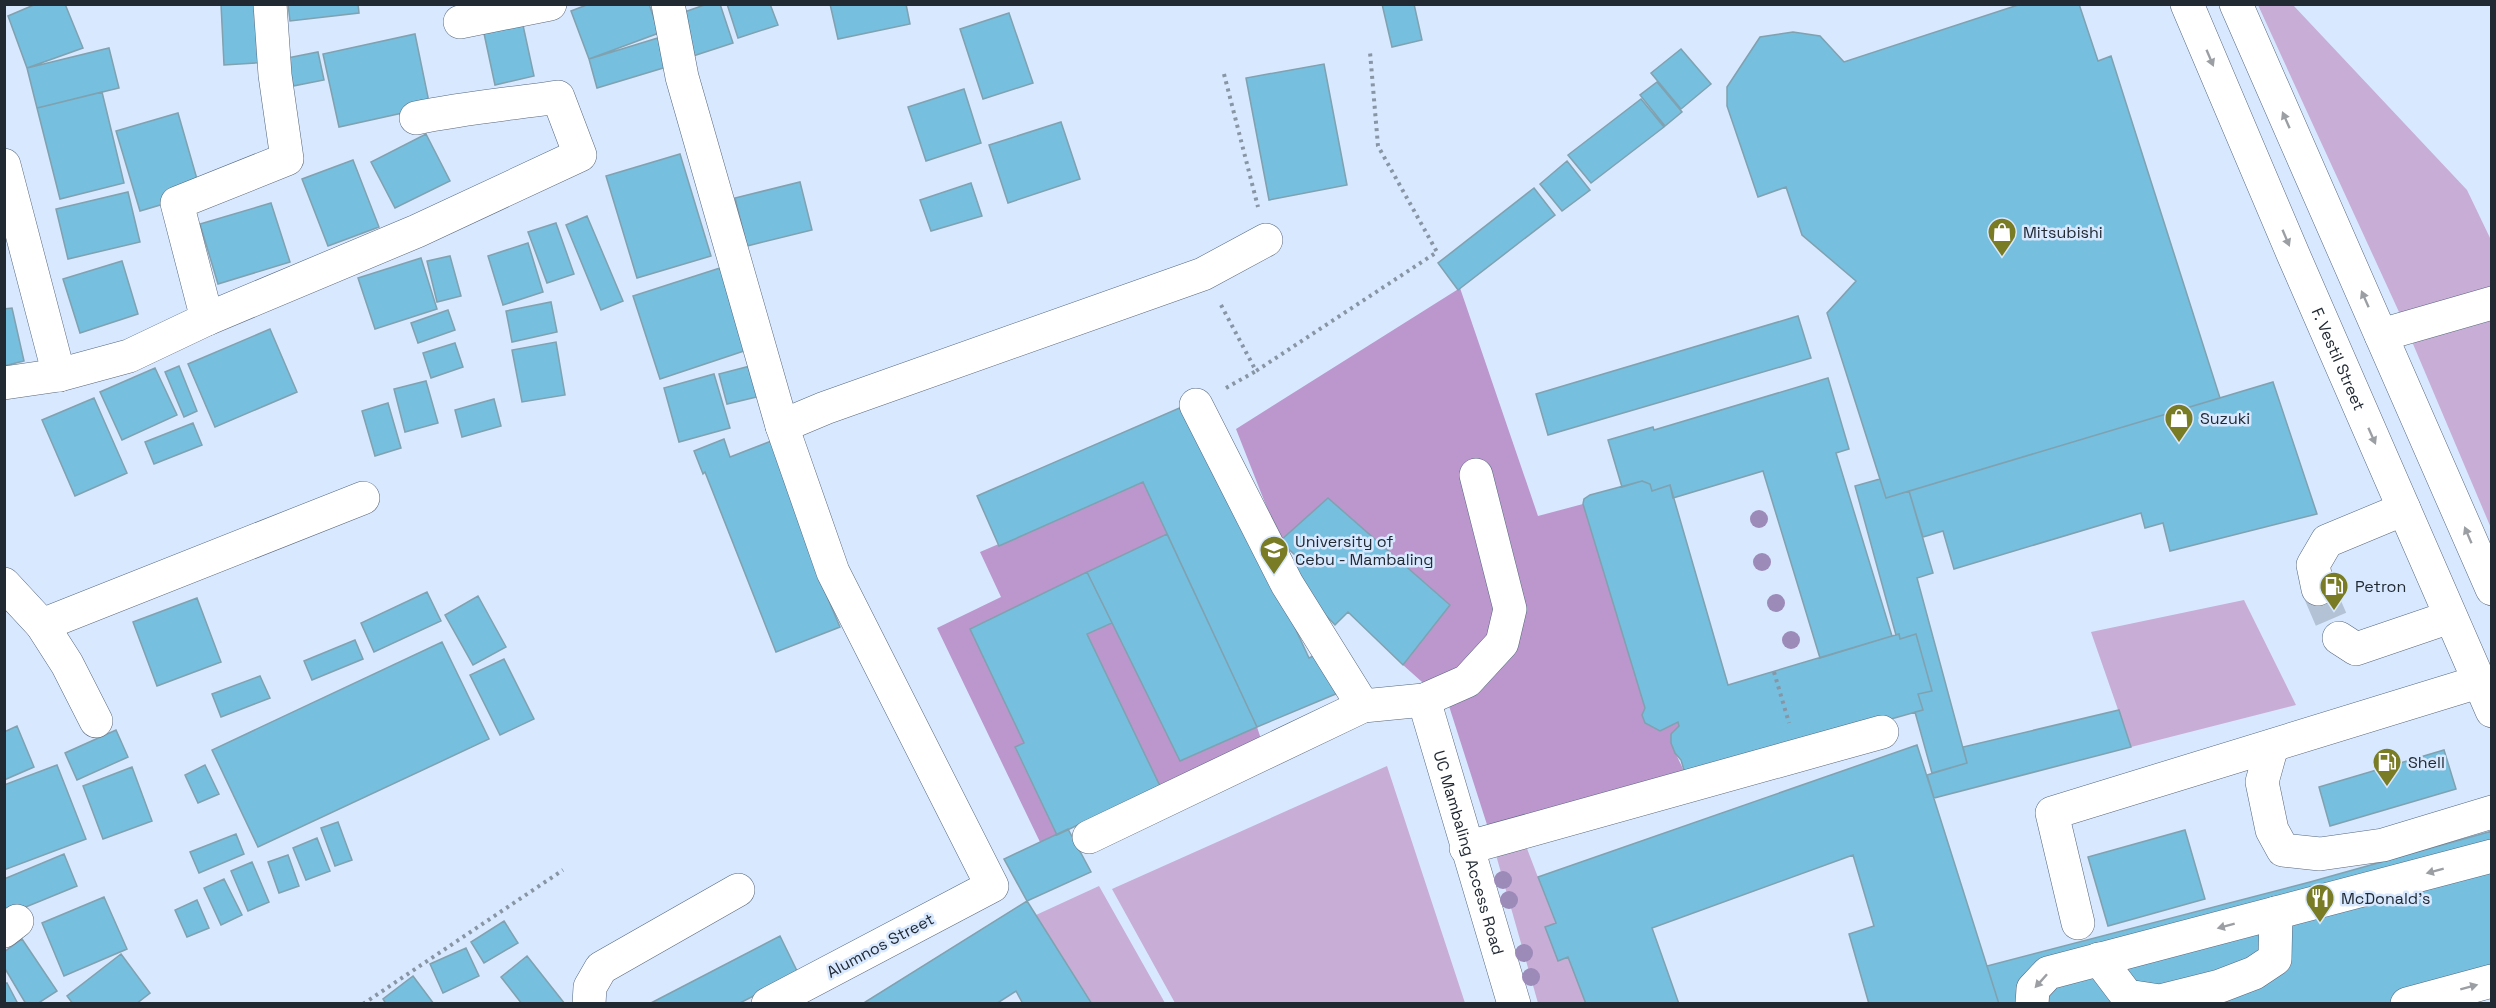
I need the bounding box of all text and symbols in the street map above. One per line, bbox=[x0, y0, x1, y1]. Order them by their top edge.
one-way arrow bbox=[2205, 50, 2215, 68]
one-way arrow bbox=[2282, 112, 2291, 129]
shop icon: Mitsubishi bbox=[1986, 216, 2018, 258]
place label: Mitsubishi bbox=[2023, 222, 2103, 243]
one-way arrow bbox=[2282, 229, 2291, 247]
one-way arrow bbox=[2360, 289, 2370, 307]
street label: F. Vestil Street bbox=[2307, 304, 2370, 414]
shop icon: Suzuki bbox=[2163, 402, 2195, 444]
place label: Suzuki bbox=[2200, 408, 2250, 429]
one-way arrow bbox=[2367, 428, 2377, 446]
one-way arrow bbox=[2463, 526, 2472, 544]
place label: University of Cebu - Mambaling bbox=[1295, 531, 1434, 570]
school or university icon: University of Cebu - Mambaling bbox=[1258, 534, 1290, 576]
fuel station icon: Petron bbox=[2318, 570, 2350, 612]
place label: Petron bbox=[2355, 576, 2406, 597]
fuel station icon: Shell bbox=[2371, 746, 2403, 788]
street label: UC Mambaling Access Road bbox=[1428, 748, 1509, 957]
place label: Shell bbox=[2408, 752, 2445, 773]
one-way arrow bbox=[2426, 867, 2444, 876]
restaurant icon: McDonald's bbox=[2304, 882, 2336, 924]
place label: McDonald's bbox=[2341, 888, 2431, 909]
street label: Alumnos Street bbox=[823, 908, 938, 983]
one-way arrow bbox=[2217, 922, 2235, 931]
one-way arrow bbox=[2035, 973, 2048, 988]
one-way arrow bbox=[2461, 982, 2479, 991]

